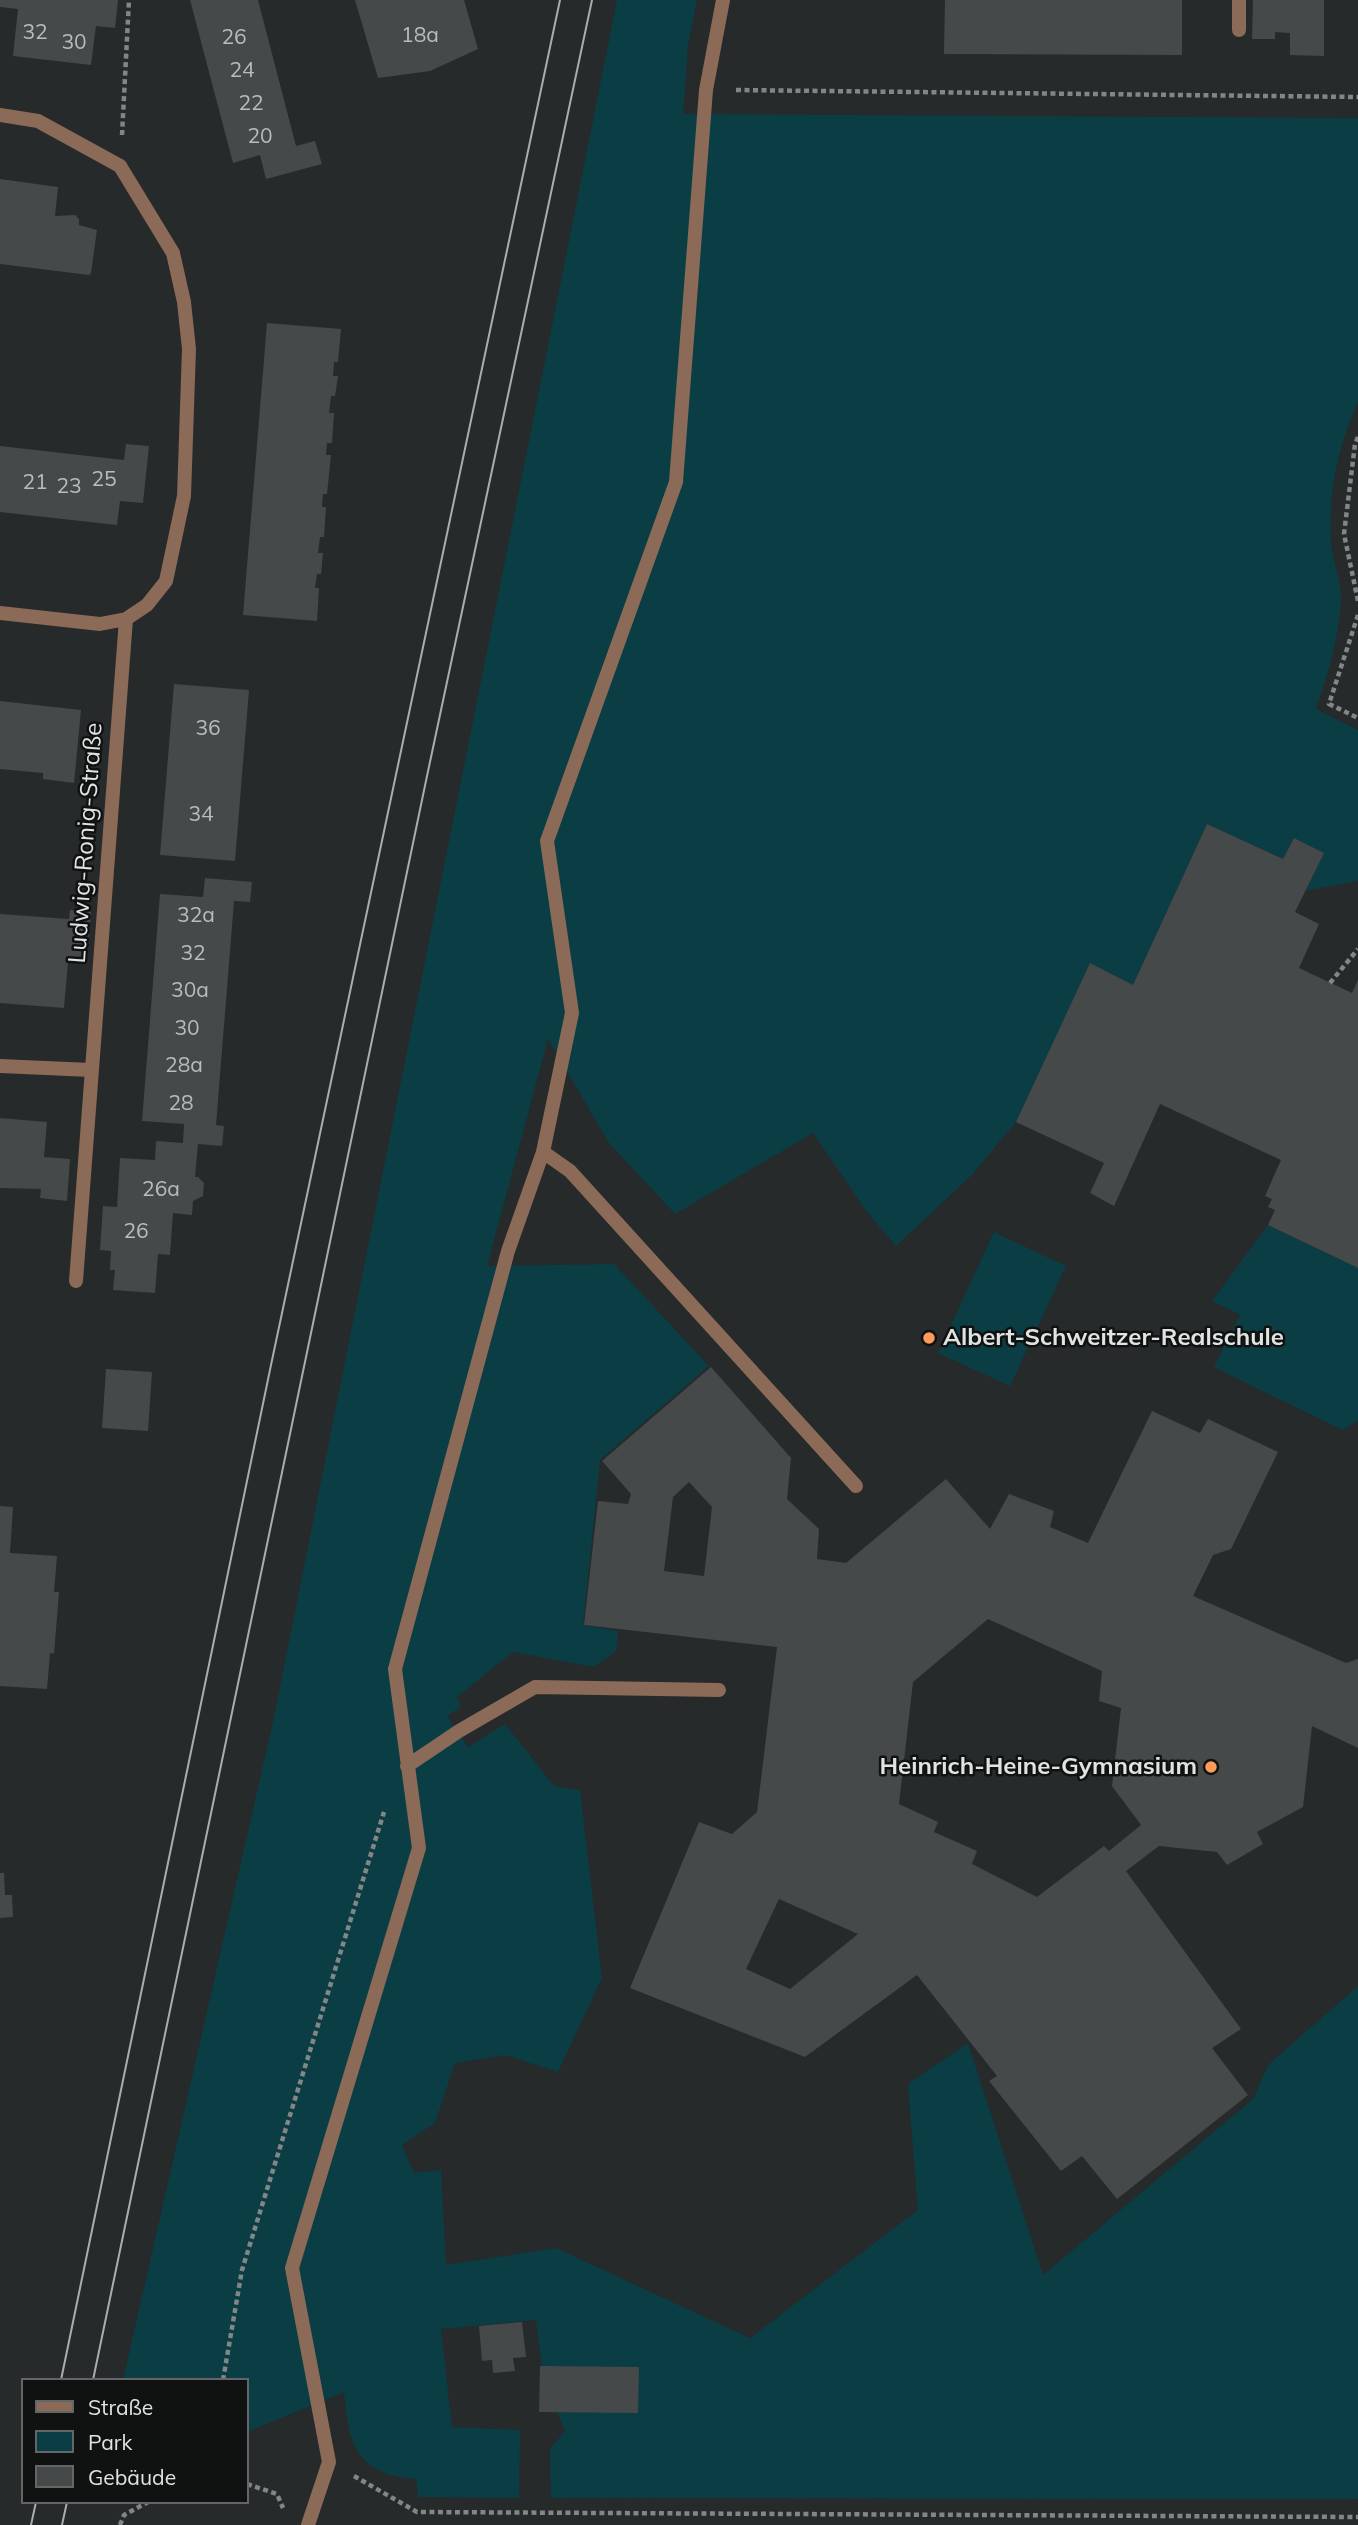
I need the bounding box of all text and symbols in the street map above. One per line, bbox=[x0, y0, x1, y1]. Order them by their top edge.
house number: 32 bbox=[22, 20, 48, 46]
house number: 18a bbox=[401, 23, 439, 49]
house number: 26 bbox=[221, 25, 247, 51]
house number: 30 bbox=[61, 30, 87, 56]
house number: 24 bbox=[229, 58, 255, 84]
house number: 22 bbox=[238, 91, 264, 117]
house number: 20 bbox=[247, 124, 273, 150]
house number: 25 bbox=[91, 467, 117, 493]
house number: 21 bbox=[22, 470, 48, 496]
house number: 23 bbox=[56, 474, 82, 500]
house number: 36 bbox=[195, 716, 221, 742]
street label: Ludwig-Ronig-Straße bbox=[63, 722, 109, 964]
house number: 34 bbox=[188, 802, 214, 828]
house number: 32a bbox=[177, 903, 215, 929]
house number: 32 bbox=[180, 941, 206, 967]
house number: 30a bbox=[171, 978, 209, 1004]
house number: 30 bbox=[174, 1016, 200, 1042]
house number: 28a bbox=[165, 1053, 203, 1079]
house number: 28 bbox=[168, 1091, 194, 1117]
house number: 26a bbox=[142, 1177, 180, 1203]
house number: 26 bbox=[123, 1219, 149, 1245]
place label: Albert-Schweitzer-Realschule bbox=[943, 1324, 1284, 1352]
marker: Albert-Schweitzer-Realschule bbox=[921, 1330, 937, 1346]
place label: Heinrich-Heine-Gymnasium bbox=[879, 1753, 1197, 1781]
marker: Heinrich-Heine-Gymnasium bbox=[1203, 1759, 1219, 1775]
legend bbox=[21, 2378, 248, 2504]
text: Straße bbox=[88, 2394, 153, 2420]
text: Park bbox=[88, 2429, 132, 2455]
text: Gebäude bbox=[88, 2464, 176, 2490]

